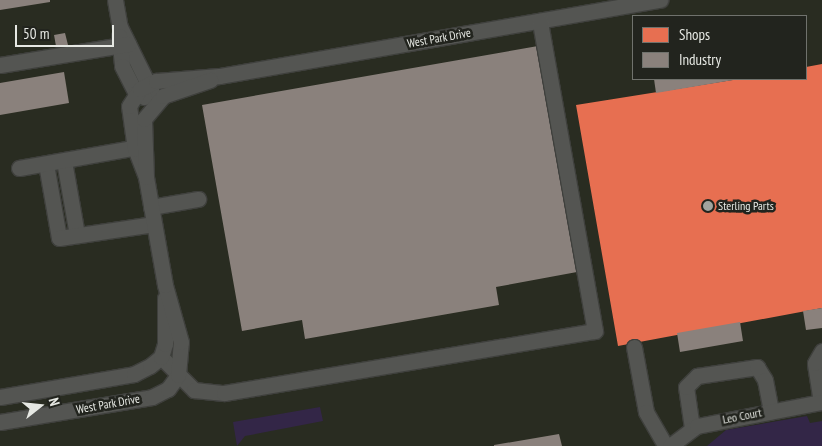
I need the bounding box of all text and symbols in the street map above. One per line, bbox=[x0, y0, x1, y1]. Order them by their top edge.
scale bar bbox=[18, 15, 116, 47]
legend bbox=[632, 15, 807, 80]
text: 50 m bbox=[23, 24, 49, 43]
street label: West Park Drive bbox=[406, 25, 472, 51]
text: Shops bbox=[679, 25, 710, 44]
text: Industry bbox=[679, 50, 721, 69]
place label: Sterling Parts bbox=[718, 199, 774, 213]
marker: Sterling Parts bbox=[702, 200, 714, 212]
north arrow bbox=[15, 381, 65, 431]
street label: West Park Drive bbox=[75, 391, 141, 417]
text: N bbox=[45, 396, 64, 408]
street label: Leo Court bbox=[721, 405, 763, 427]

